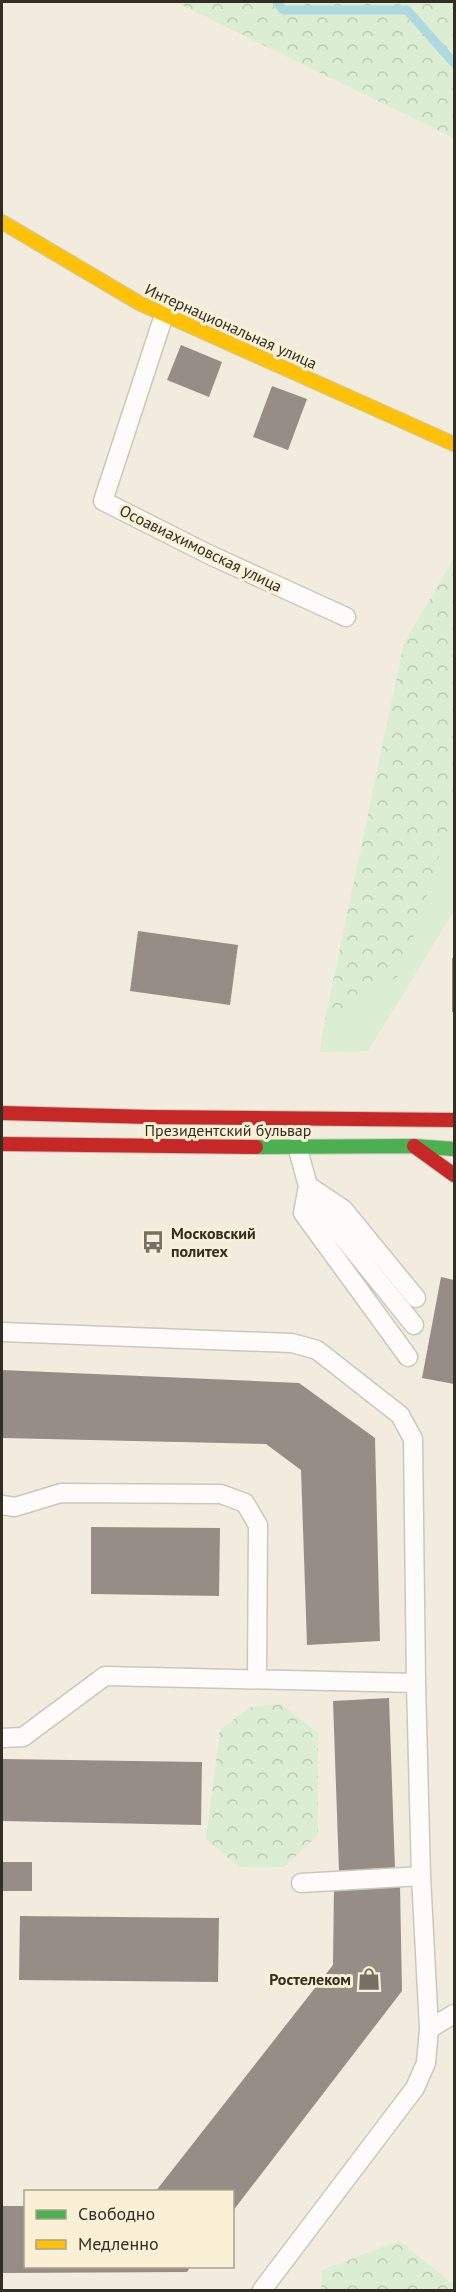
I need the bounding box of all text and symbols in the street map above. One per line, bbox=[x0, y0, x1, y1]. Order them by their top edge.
street label: Интернациональная улица bbox=[142, 279, 320, 373]
street label: Осоавиахимовская улица bbox=[117, 500, 285, 596]
street label: Президентский бульвар bbox=[145, 1120, 311, 1140]
place label: Московский политех bbox=[171, 1223, 256, 1261]
bus stop icon: Московский политех bbox=[140, 1229, 166, 1255]
shop icon: Ростелеком bbox=[356, 1966, 382, 1992]
place label: Ростелеком bbox=[269, 1969, 351, 1989]
legend bbox=[24, 2190, 234, 2268]
text: Свободно bbox=[78, 2202, 155, 2225]
text: Медленно bbox=[78, 2232, 159, 2255]

